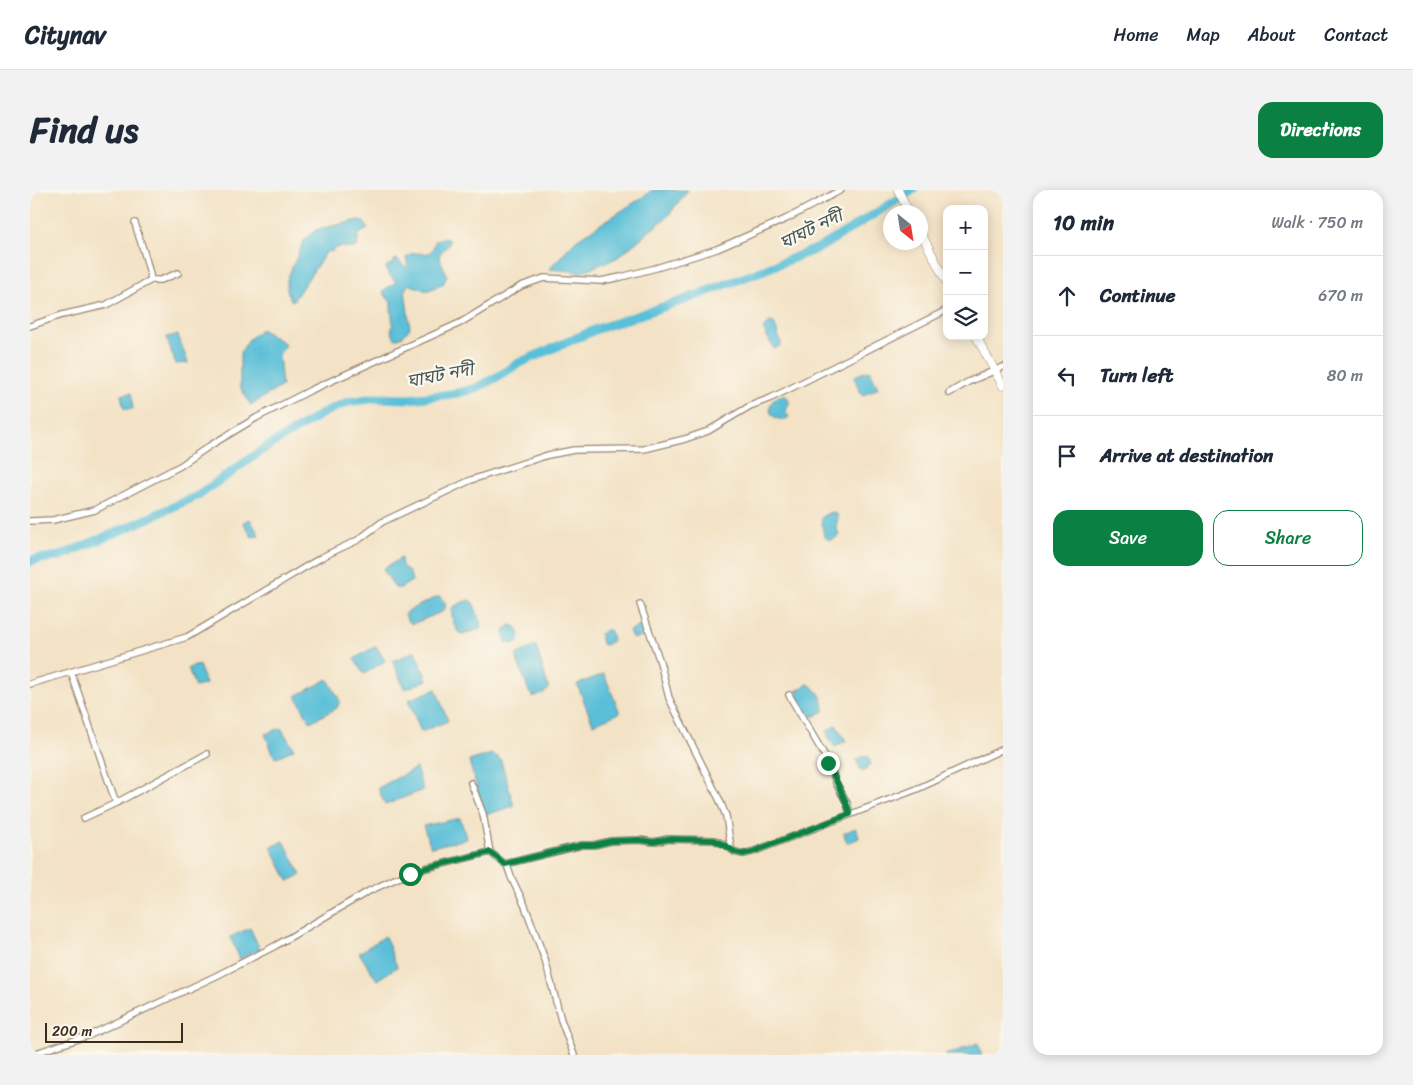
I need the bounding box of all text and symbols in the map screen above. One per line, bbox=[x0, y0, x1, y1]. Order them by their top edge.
text: Citynav bbox=[25, 14, 106, 56]
text: Home bbox=[1114, 19, 1159, 51]
text: Map bbox=[1187, 19, 1220, 51]
text: About bbox=[1248, 19, 1296, 51]
text: Contact bbox=[1324, 19, 1388, 51]
text: Find us bbox=[30, 99, 138, 161]
button: Directions bbox=[1258, 102, 1383, 158]
water label: ঘাঘট নদী bbox=[774, 198, 851, 258]
text: 10 min bbox=[1053, 204, 1114, 242]
north arrow bbox=[883, 205, 928, 250]
map controls bbox=[943, 205, 988, 340]
button: + bbox=[943, 205, 988, 250]
text: Walk · 750 m bbox=[1271, 208, 1363, 237]
button: − bbox=[943, 250, 988, 295]
text: Continue bbox=[1100, 279, 1176, 312]
text: 670 m bbox=[1318, 281, 1363, 310]
icon: ahead bbox=[1053, 282, 1081, 310]
button: layers bbox=[943, 295, 988, 340]
water label: ঘাঘট নদী bbox=[404, 352, 479, 397]
text: Turn left bbox=[1100, 359, 1173, 392]
text: 80 m bbox=[1327, 361, 1363, 390]
icon: left bbox=[1053, 362, 1081, 390]
text: Arrive at destination bbox=[1100, 439, 1273, 472]
icon: arrive bbox=[1053, 442, 1081, 470]
button: Save bbox=[1053, 510, 1203, 566]
button: Share bbox=[1213, 510, 1363, 566]
route end bbox=[817, 752, 840, 775]
route start bbox=[399, 863, 422, 886]
text: 200 m bbox=[52, 1019, 92, 1044]
scale bar bbox=[45, 1020, 182, 1043]

